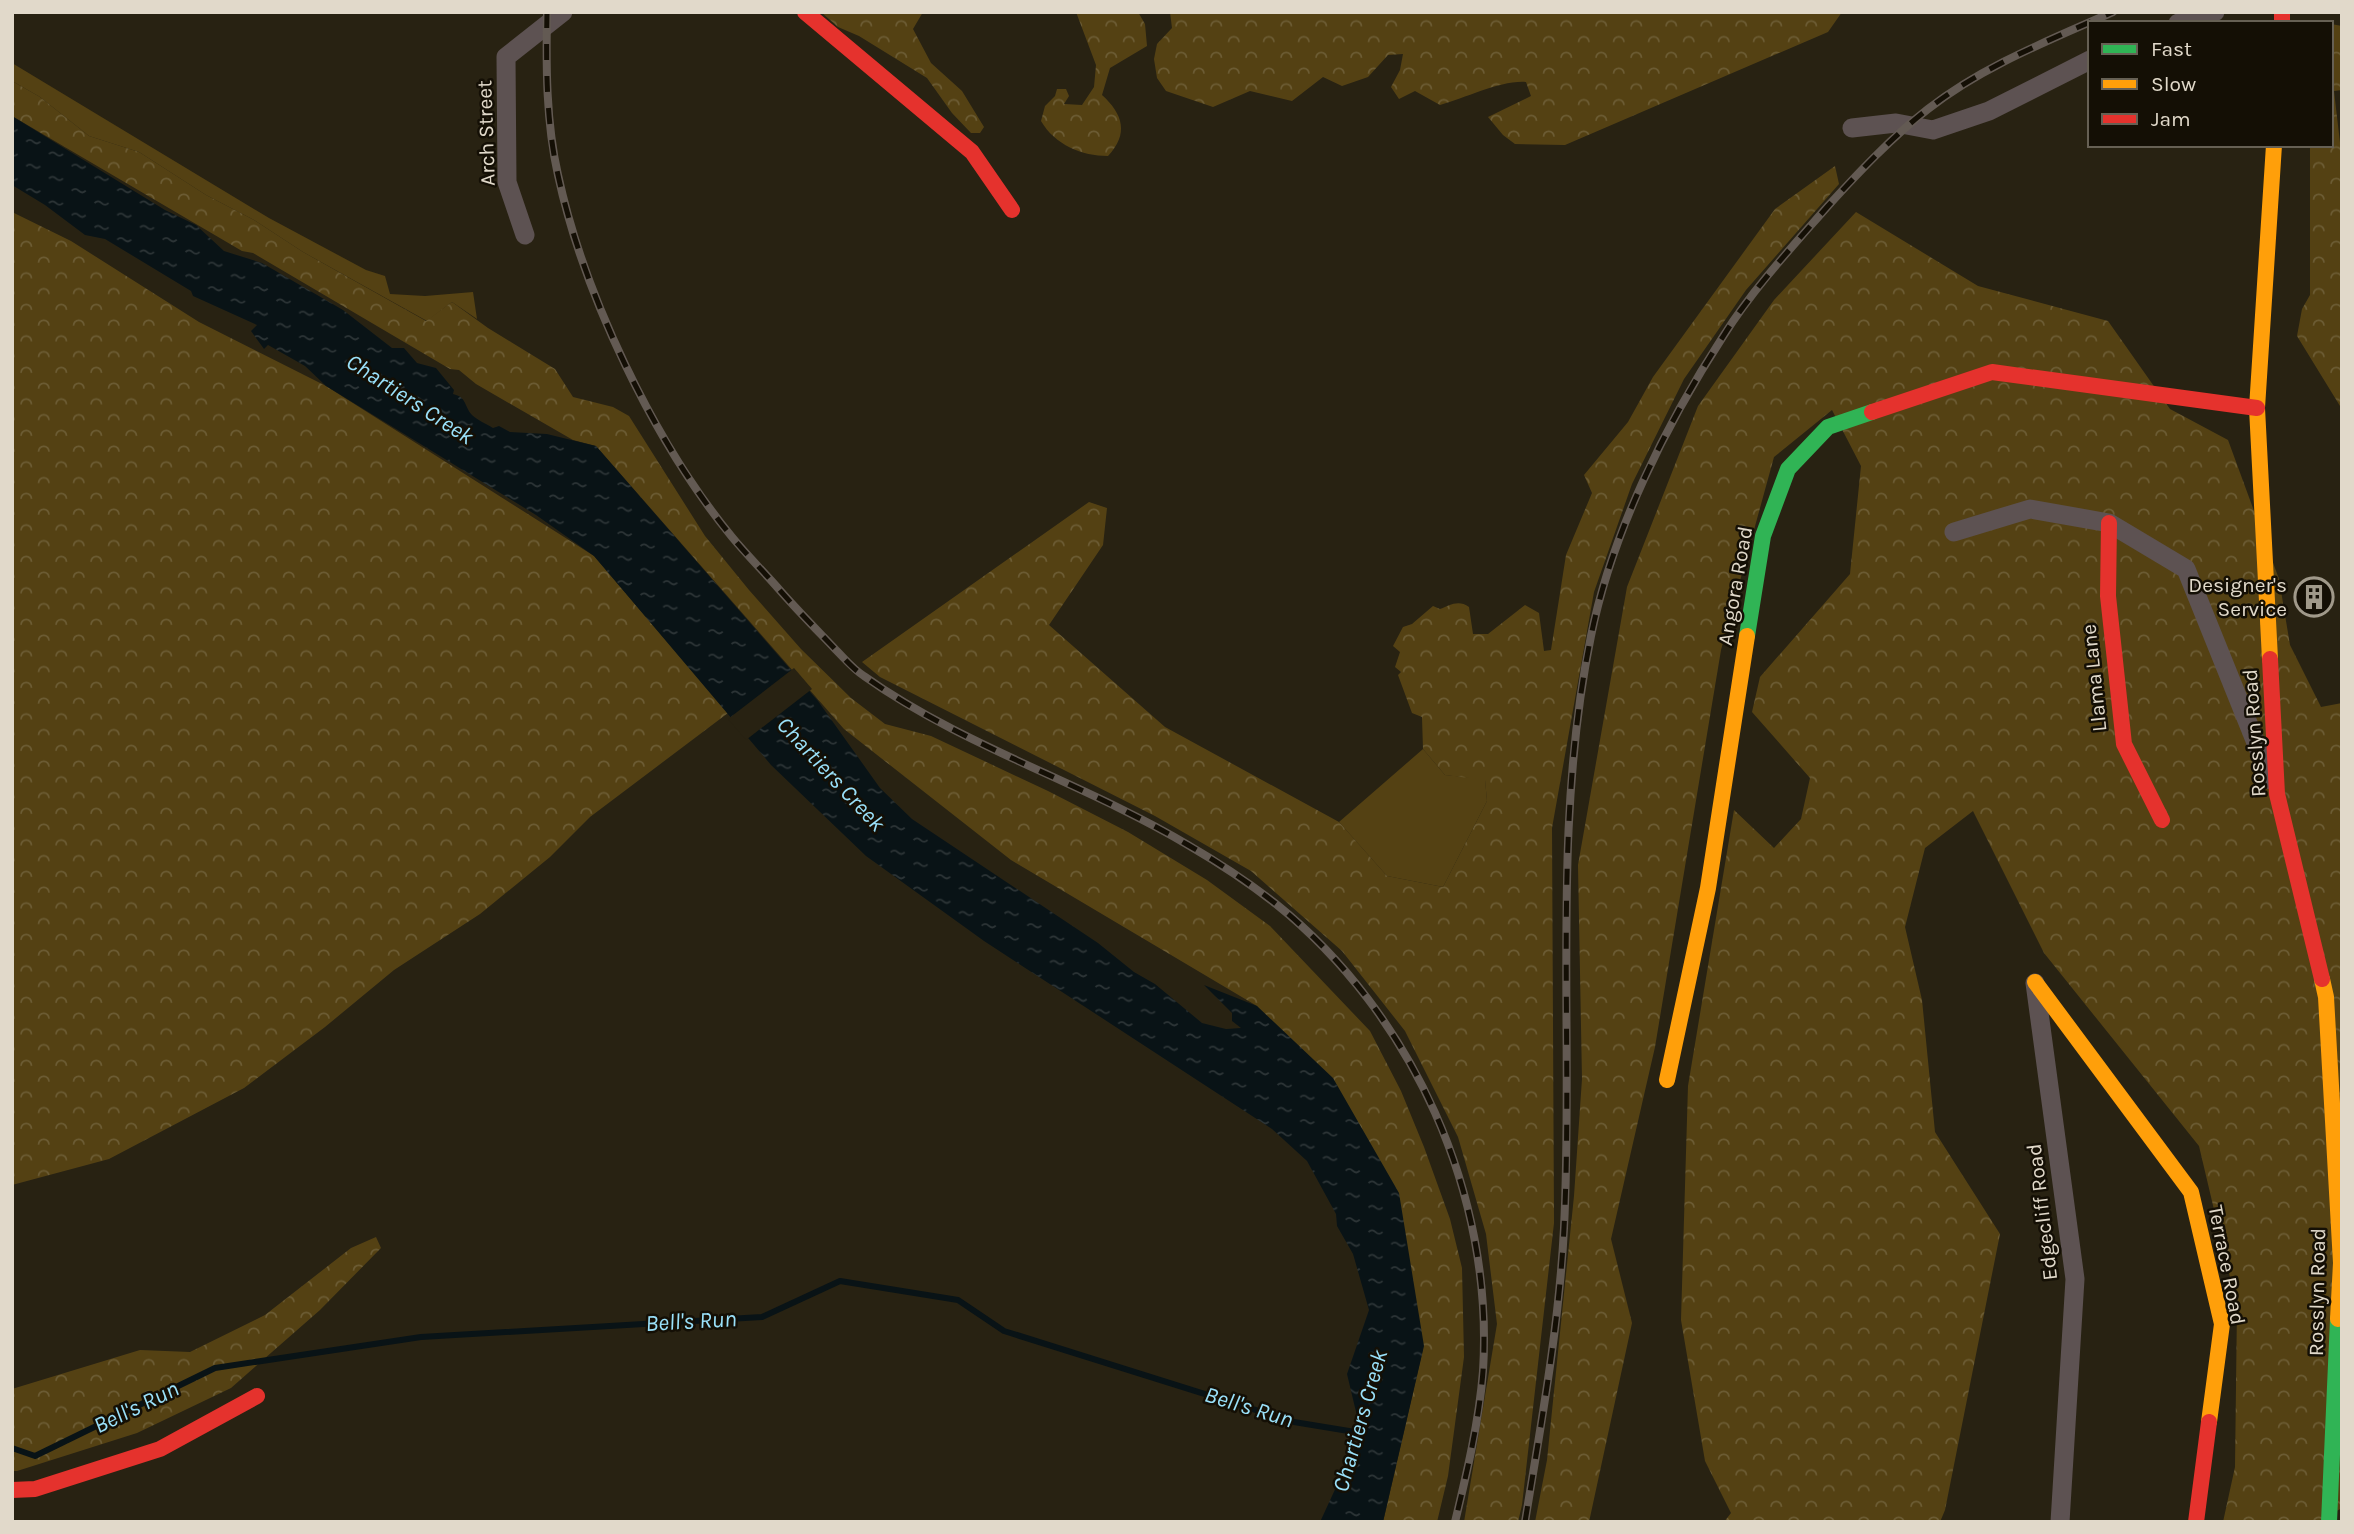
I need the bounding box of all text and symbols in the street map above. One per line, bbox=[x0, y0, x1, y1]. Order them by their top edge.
legend bbox=[2088, 21, 2333, 147]
text: Fast bbox=[2151, 37, 2192, 61]
text: Slow bbox=[2151, 72, 2196, 96]
street label: Arch Street bbox=[472, 80, 500, 186]
text: Jam bbox=[2151, 107, 2191, 131]
water label: Chartiers Creek bbox=[341, 348, 479, 450]
street label: Angora Road bbox=[1713, 525, 1757, 647]
place label: Designer's Service bbox=[2188, 573, 2287, 621]
building icon: Designer's Service bbox=[2293, 576, 2335, 618]
street label: Llama Lane bbox=[2076, 623, 2112, 733]
street label: Rosslyn Road bbox=[2238, 668, 2270, 798]
water label: Chartiers Creek bbox=[771, 711, 891, 837]
street label: Edgecliff Road bbox=[2022, 1142, 2062, 1282]
street label: Terrace Road bbox=[2204, 1203, 2250, 1327]
street label: Rosslyn Road bbox=[2304, 1228, 2330, 1356]
water label: Bell's Run bbox=[645, 1305, 737, 1337]
water label: Chartiers Creek bbox=[1327, 1347, 1393, 1495]
water label: Bell's Run bbox=[89, 1375, 183, 1439]
water label: Bell's Run bbox=[1201, 1381, 1297, 1433]

